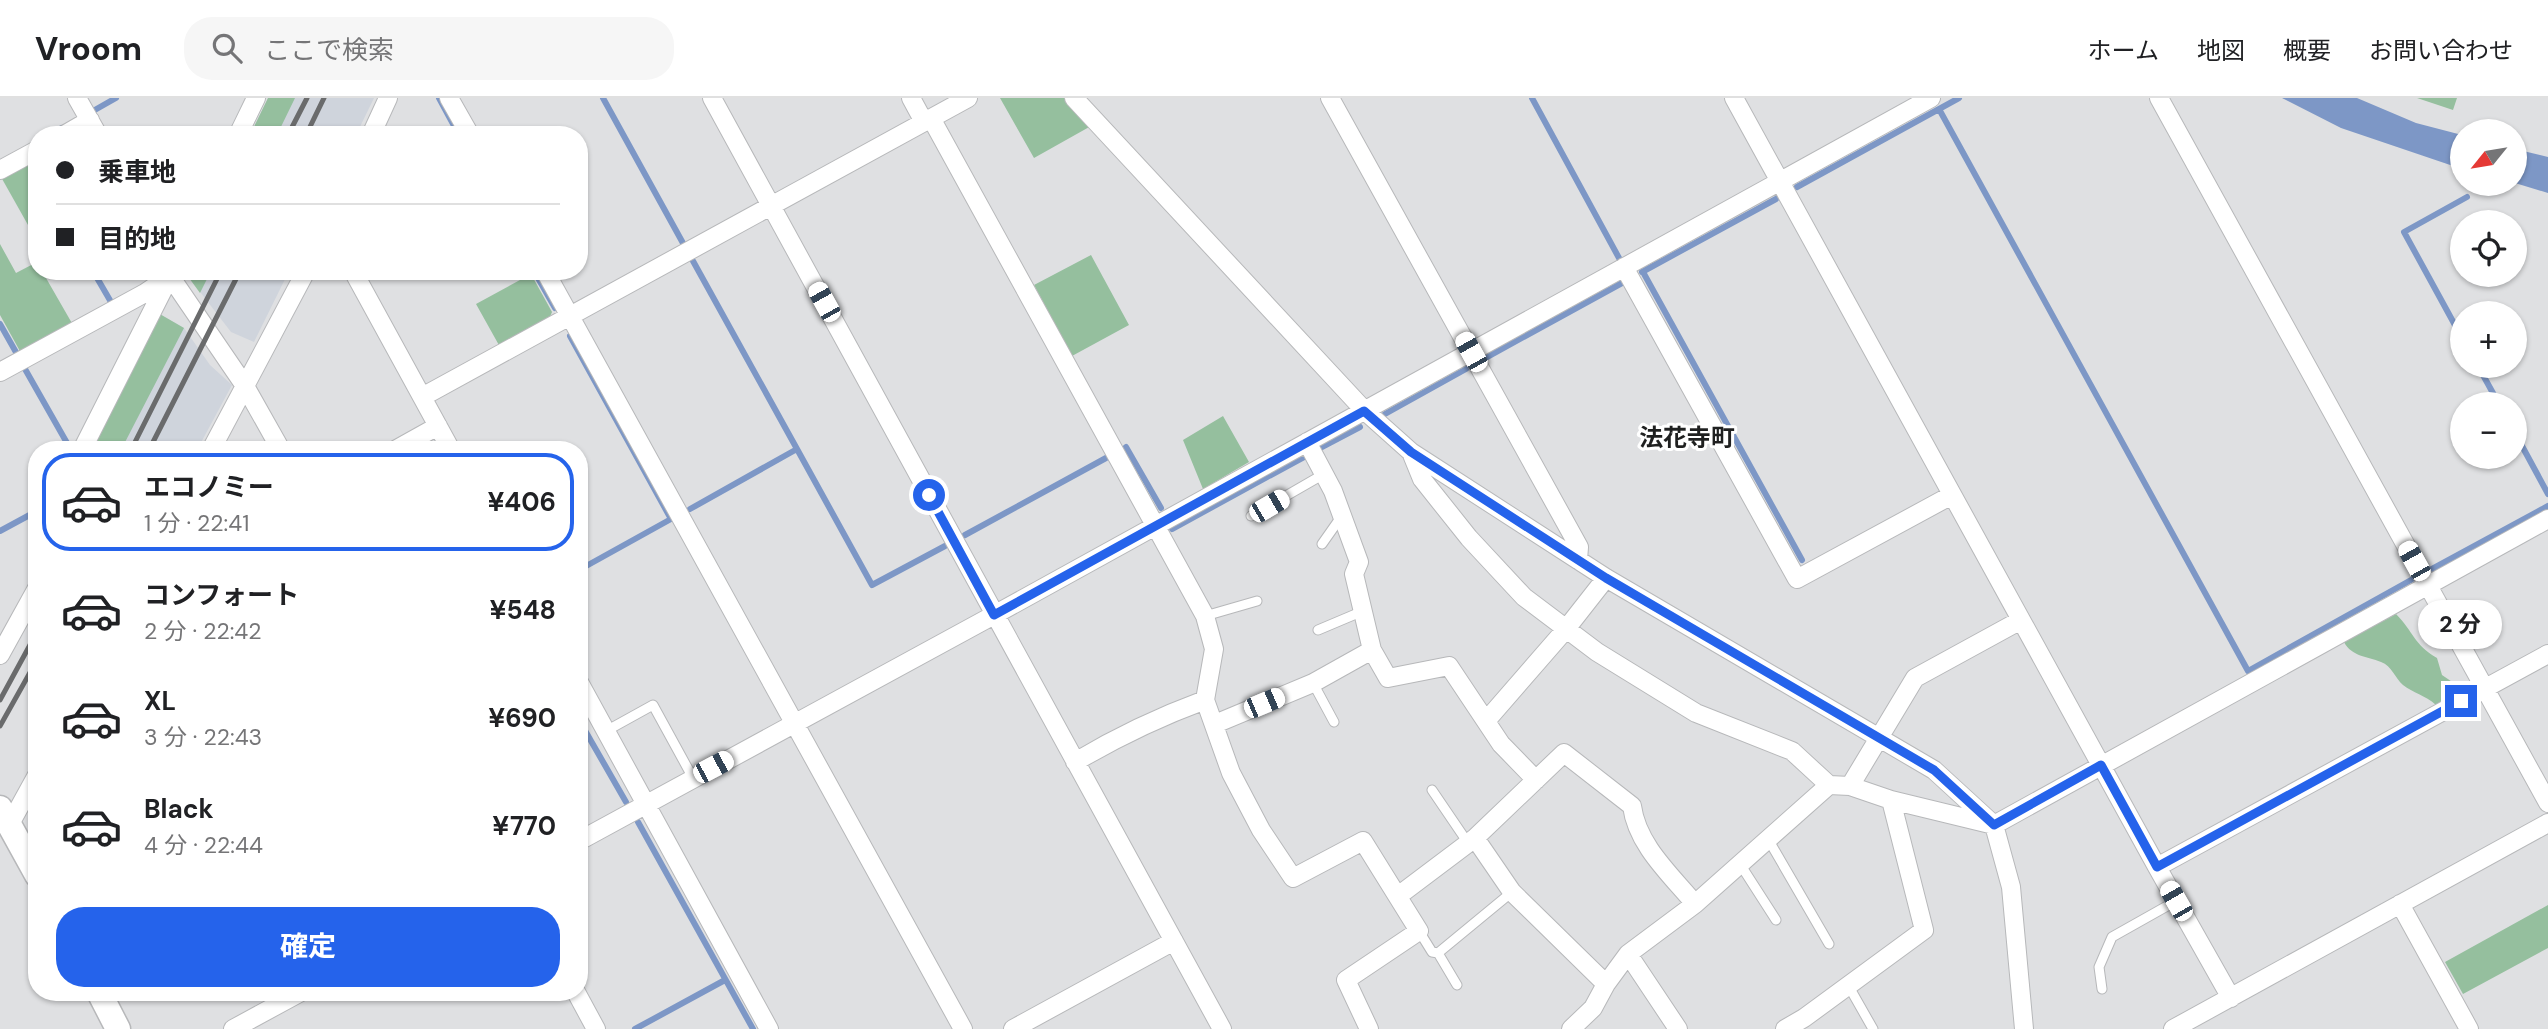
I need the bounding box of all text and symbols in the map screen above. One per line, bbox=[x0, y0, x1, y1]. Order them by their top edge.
search box bbox=[184, 17, 674, 80]
text: Vroom bbox=[35, 27, 142, 70]
icon: search bbox=[208, 29, 246, 67]
text: ここで検索 bbox=[264, 33, 394, 67]
text: ホーム bbox=[2088, 35, 2159, 66]
text: 地図 bbox=[2197, 35, 2245, 66]
text: 概要 bbox=[2283, 35, 2331, 66]
text: お問い合わせ bbox=[2369, 35, 2513, 66]
north arrow bbox=[2450, 119, 2527, 196]
map controls bbox=[2450, 119, 2527, 469]
text: 乗車地 bbox=[98, 155, 176, 189]
button: locate bbox=[2450, 210, 2527, 287]
text: 目的地 bbox=[98, 222, 176, 256]
car bbox=[805, 279, 844, 325]
button: + bbox=[2450, 301, 2527, 378]
car bbox=[1452, 329, 1491, 375]
button: − bbox=[2450, 392, 2527, 469]
district label: 法花寺町 bbox=[1639, 422, 1735, 453]
text: エコノミー bbox=[144, 470, 274, 504]
icon: car bbox=[60, 471, 123, 534]
route start bbox=[913, 479, 945, 511]
text: ¥406 bbox=[487, 485, 556, 519]
car bbox=[1246, 486, 1293, 526]
text: 1 分 · 22:41 bbox=[144, 508, 249, 538]
car bbox=[2395, 538, 2434, 584]
text: コンフォート bbox=[144, 578, 299, 612]
icon: car bbox=[60, 579, 123, 642]
text: ¥548 bbox=[490, 593, 556, 627]
callout: 2 分 bbox=[2419, 600, 2503, 648]
text: 2 分 bbox=[2439, 609, 2481, 639]
text: 2 分 · 22:42 bbox=[144, 616, 262, 646]
text: XL bbox=[144, 684, 176, 718]
car bbox=[1241, 685, 1288, 721]
route end bbox=[2445, 685, 2477, 717]
icon: car bbox=[60, 687, 123, 750]
text: ¥690 bbox=[488, 701, 556, 735]
text: 3 分 · 22:43 bbox=[144, 722, 262, 752]
car bbox=[690, 748, 737, 786]
text: Black bbox=[144, 792, 214, 826]
icon: car bbox=[60, 795, 123, 858]
text: ¥770 bbox=[492, 809, 556, 843]
text: 4 分 · 22:44 bbox=[144, 830, 263, 860]
car bbox=[2157, 878, 2196, 924]
button: 確定 bbox=[56, 907, 560, 987]

